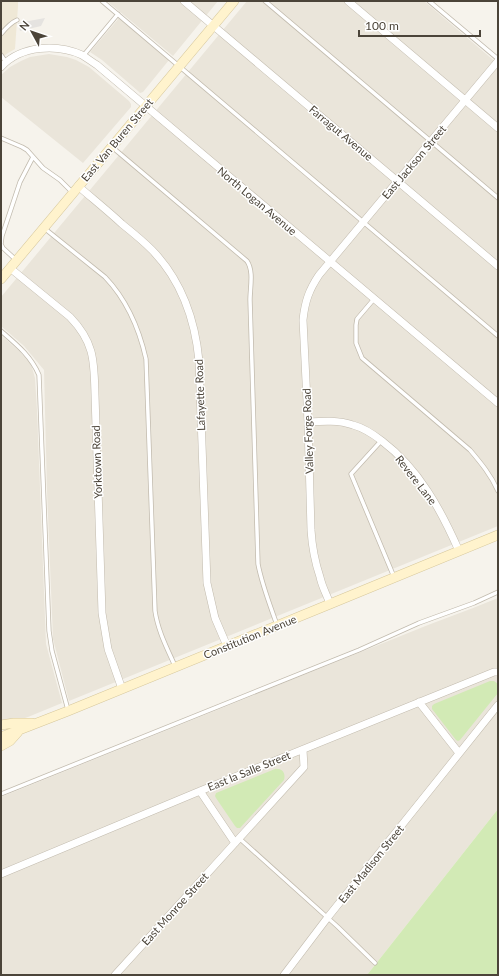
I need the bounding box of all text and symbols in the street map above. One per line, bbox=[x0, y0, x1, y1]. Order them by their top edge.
north arrow bbox=[12, 12, 52, 52]
scale bar bbox=[359, 12, 480, 38]
text: N bbox=[16, 18, 32, 33]
text: 100 m bbox=[365, 18, 399, 33]
street label: East Van Buren Street bbox=[78, 95, 155, 184]
street label: Farragut Avenue bbox=[307, 102, 376, 163]
street label: East Jackson Street bbox=[379, 122, 448, 201]
street label: North Logan Avenue bbox=[215, 164, 300, 238]
street label: Lafayette Road bbox=[192, 359, 207, 431]
street label: Valley Forge Road bbox=[300, 388, 315, 474]
street label: Yorktown Road bbox=[89, 425, 104, 499]
street label: Revere Lane bbox=[393, 452, 440, 507]
street label: Constitution Avenue bbox=[201, 612, 298, 661]
street label: East la Salle Street bbox=[205, 748, 292, 793]
street label: East Madison Street bbox=[335, 822, 406, 905]
street label: East Monroe Street bbox=[139, 870, 211, 948]

